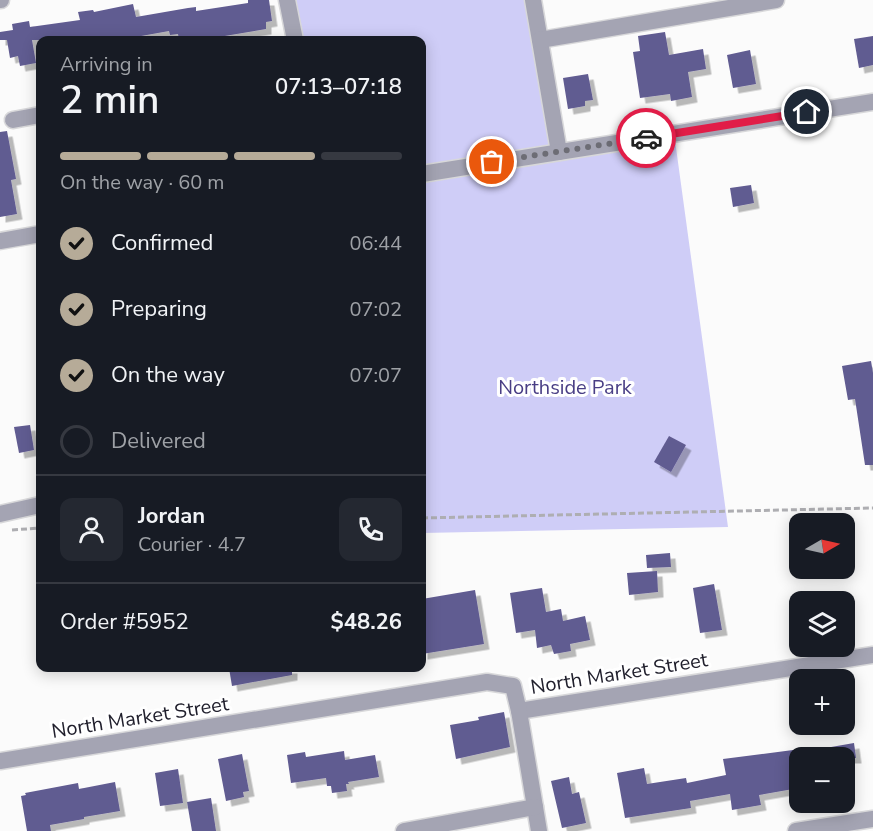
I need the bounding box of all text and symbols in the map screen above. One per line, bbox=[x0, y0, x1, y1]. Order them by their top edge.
text: Arriving in bbox=[60, 51, 153, 78]
text: 07:13–07:18 bbox=[275, 72, 402, 102]
text: 2 min bbox=[60, 74, 159, 127]
pin bbox=[781, 86, 832, 137]
icon: home bbox=[790, 95, 823, 128]
courier bbox=[616, 108, 676, 168]
icon: car bbox=[630, 122, 663, 155]
pin bbox=[466, 136, 517, 187]
icon: bag bbox=[475, 145, 508, 178]
text: On the way · 60 m bbox=[60, 169, 224, 196]
icon: check bbox=[60, 227, 93, 260]
text: Confirmed bbox=[111, 228, 213, 258]
text: 06:44 bbox=[349, 230, 402, 257]
icon: check bbox=[60, 293, 93, 326]
text: Preparing bbox=[111, 294, 207, 324]
text: 07:02 bbox=[349, 296, 402, 323]
icon: check bbox=[60, 359, 93, 392]
text: On the way bbox=[111, 360, 225, 390]
text: 07:07 bbox=[349, 362, 402, 389]
park label: Northside Park bbox=[498, 374, 633, 401]
text: Delivered bbox=[111, 426, 206, 456]
button: person bbox=[60, 498, 123, 561]
button: phone bbox=[339, 498, 402, 561]
text: Jordan bbox=[138, 501, 205, 531]
north arrow bbox=[789, 513, 855, 579]
map controls bbox=[789, 513, 855, 813]
text: Courier · 4.7 bbox=[138, 531, 246, 558]
button: layers bbox=[789, 591, 855, 657]
text: Order #5952 bbox=[60, 607, 189, 637]
text: $48.26 bbox=[331, 607, 402, 637]
street label: North Market Street bbox=[529, 646, 711, 701]
button: + bbox=[789, 669, 855, 735]
street label: North Market Street bbox=[50, 690, 232, 745]
button: − bbox=[789, 747, 855, 813]

